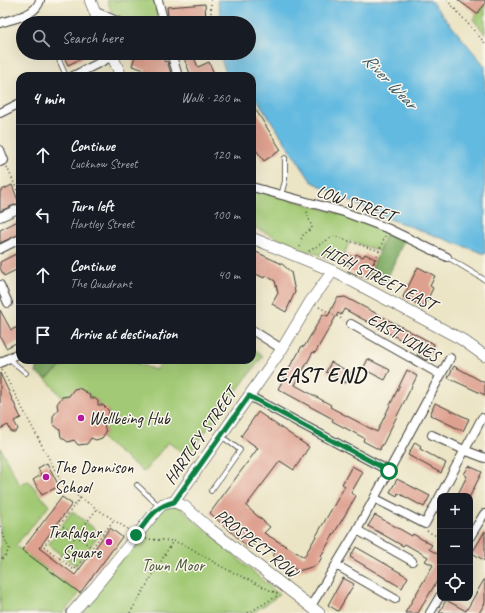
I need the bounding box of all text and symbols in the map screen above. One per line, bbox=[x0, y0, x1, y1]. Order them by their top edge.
search box bbox=[16, 16, 256, 60]
icon: search bbox=[30, 27, 52, 49]
text: Search here bbox=[62, 29, 123, 48]
water label: River Wear bbox=[358, 49, 424, 116]
text: 4 min bbox=[32, 88, 65, 109]
text: Walk · 260 m bbox=[181, 90, 240, 106]
text: Continue bbox=[70, 137, 115, 156]
icon: ahead bbox=[32, 144, 54, 166]
text: 120 m bbox=[212, 147, 240, 163]
text: Lucknow Street bbox=[70, 156, 138, 172]
street label: LOW STREET bbox=[314, 180, 402, 228]
text: Turn left bbox=[70, 197, 113, 216]
icon: left bbox=[32, 204, 54, 226]
text: 100 m bbox=[212, 207, 240, 223]
text: Hartley Street bbox=[70, 216, 134, 232]
street label: HIGH STREET EAST bbox=[318, 240, 443, 317]
text: Continue bbox=[70, 257, 115, 276]
icon: ahead bbox=[32, 264, 54, 286]
text: 40 m bbox=[218, 267, 240, 283]
text: The Quadrant bbox=[70, 276, 132, 292]
street label: EAST VINES bbox=[364, 308, 446, 368]
icon: arrive bbox=[32, 324, 54, 346]
text: Arrive at destination bbox=[70, 325, 177, 344]
district label: EAST END bbox=[276, 362, 368, 388]
street label: HARTLEY STREET bbox=[159, 381, 244, 488]
place label: Wellbeing Hub bbox=[89, 408, 172, 429]
marker: Wellbeing Hub bbox=[76, 413, 86, 423]
place label: The Donnison School bbox=[54, 457, 134, 498]
route start bbox=[380, 462, 398, 480]
marker: The Donnison School bbox=[41, 472, 51, 482]
map controls bbox=[437, 493, 473, 601]
button: + bbox=[437, 493, 473, 529]
street label: PROSPECT ROW bbox=[211, 504, 304, 583]
place label: Trafalgar Square bbox=[47, 522, 103, 563]
route end bbox=[127, 526, 145, 544]
button: − bbox=[437, 529, 473, 565]
marker: Trafalgar Square bbox=[104, 537, 114, 547]
park label: Town Moor bbox=[141, 555, 206, 576]
button: locate bbox=[437, 565, 473, 601]

